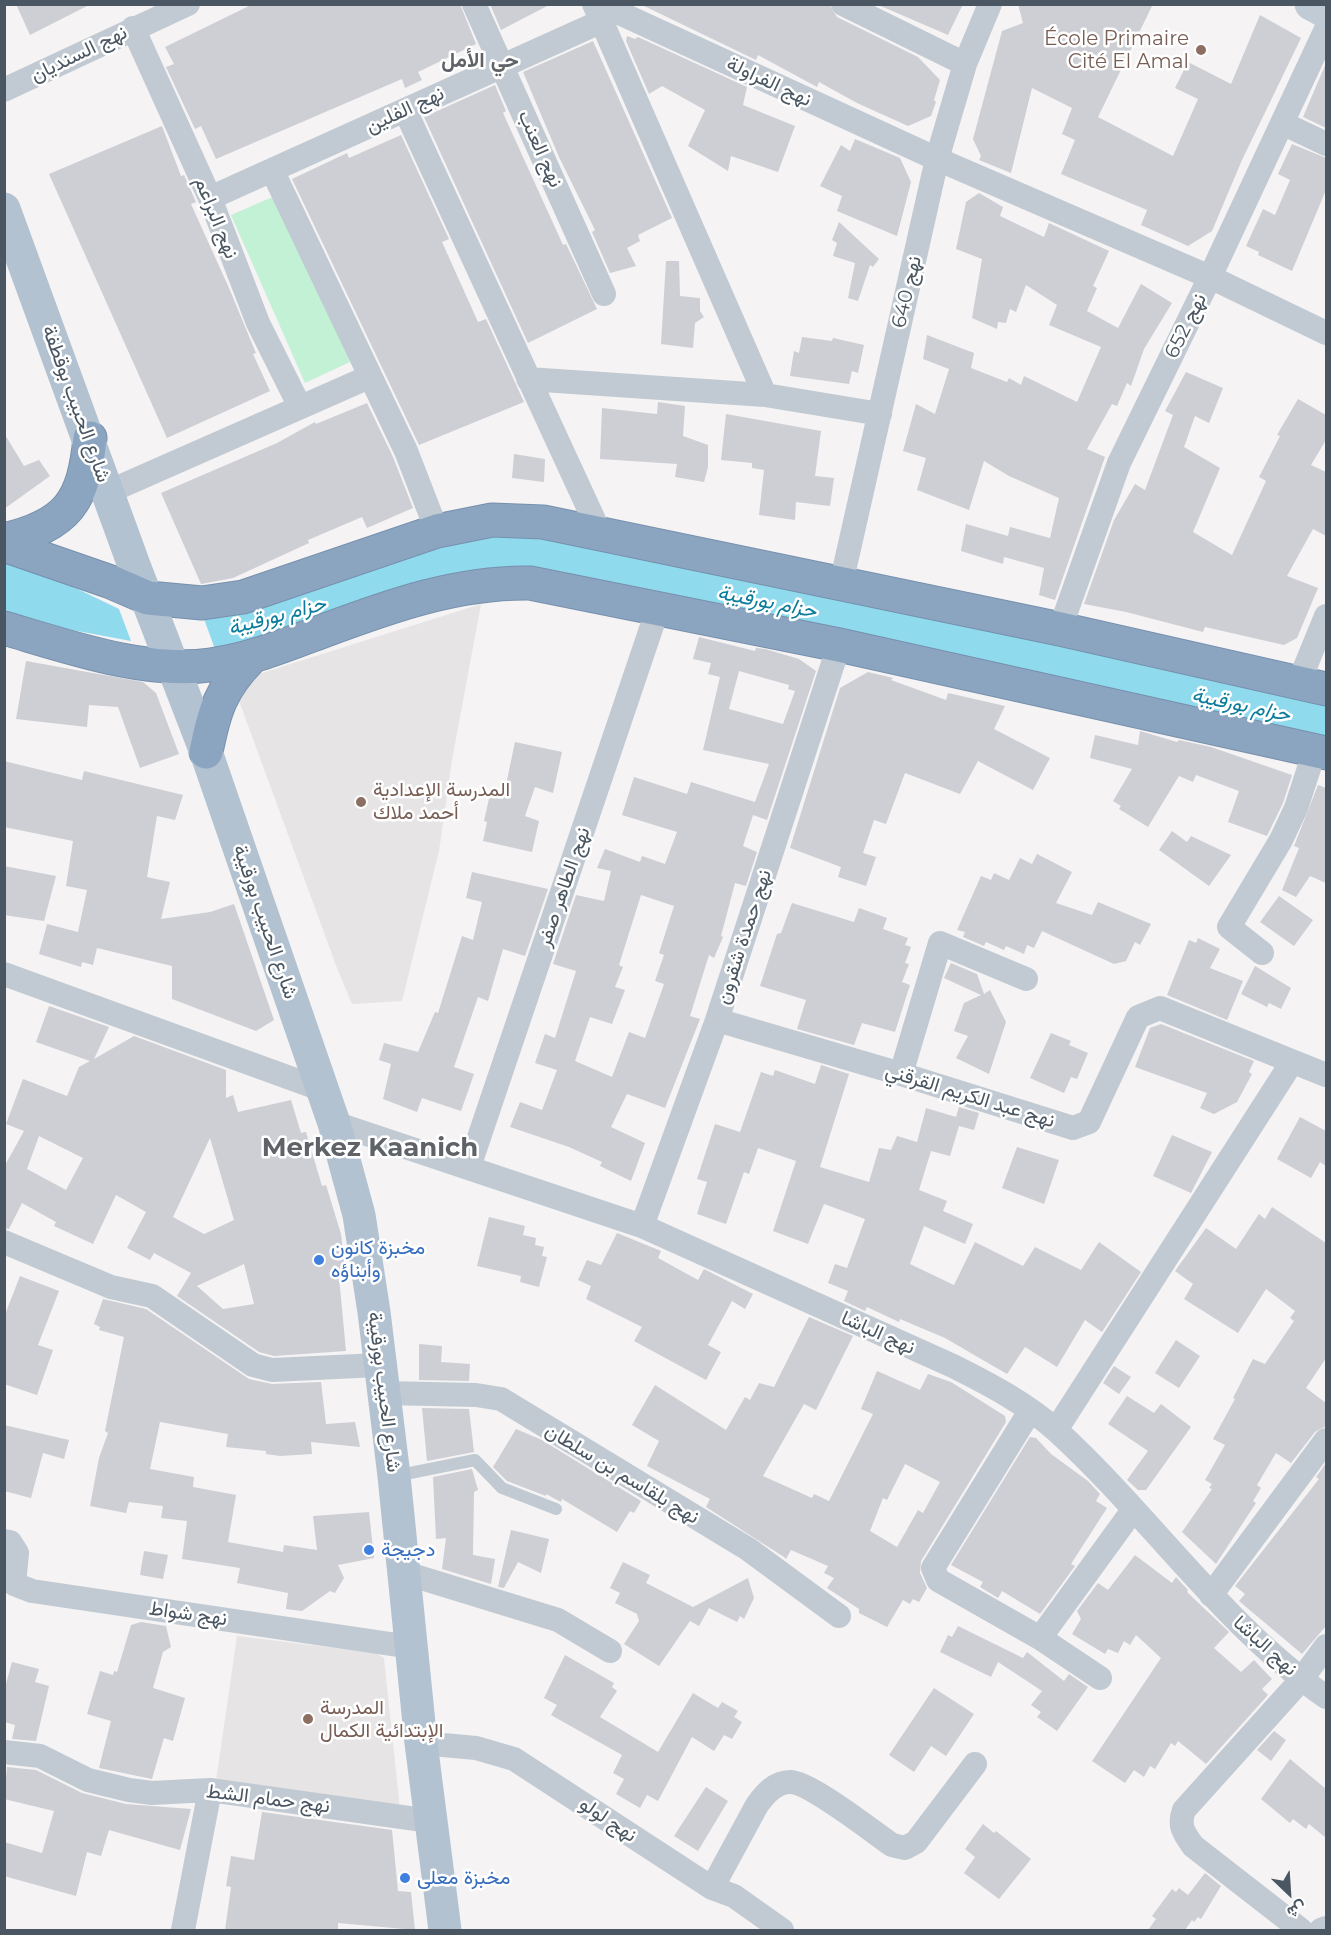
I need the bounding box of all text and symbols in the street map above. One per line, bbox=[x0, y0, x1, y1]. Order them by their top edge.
street label: نهج السنديان bbox=[27, 20, 131, 88]
place label: École Primaire Cité El Amal bbox=[1044, 27, 1189, 74]
marker: École Primaire Cité El Amal bbox=[1194, 43, 1208, 57]
district label: حي الأمل bbox=[441, 48, 519, 74]
street label: نهج الفراولة bbox=[723, 52, 815, 112]
street label: نهج الفلين bbox=[362, 81, 448, 139]
street label: نهج العنب bbox=[512, 107, 568, 191]
street label: نهج البراعم bbox=[189, 174, 243, 262]
street label: نهج 640 bbox=[887, 254, 927, 330]
street label: نهج 652 bbox=[1160, 290, 1212, 362]
street label: شارع الحبيب بوقطفة bbox=[36, 322, 116, 486]
water label: حزام بورقيبة bbox=[715, 580, 819, 624]
water label: حزام بورقيبة bbox=[225, 591, 329, 641]
water label: حزام بورقيبة bbox=[1189, 682, 1293, 728]
place label: المدرسة الإعدادية أحمد ملاك bbox=[373, 778, 510, 825]
marker: المدرسة الإعدادية أحمد ملاك bbox=[354, 795, 368, 809]
street label: نهج الطاهر صفر bbox=[532, 824, 596, 950]
street label: شارع الحبيب بورقيبة bbox=[227, 842, 303, 1002]
street label: نهج حمدة شقرون bbox=[711, 867, 777, 1007]
street label: نهج عبد الكريم القرقني bbox=[882, 1059, 1058, 1133]
district label: Merkez Kaanich bbox=[262, 1132, 478, 1164]
place label: مخبزة كانون وأبناؤه bbox=[331, 1236, 425, 1283]
marker: مخبزة كانون وأبناؤه bbox=[312, 1253, 326, 1267]
street label: نهج الباشا bbox=[837, 1306, 919, 1360]
street label: شارع الحبيب بورقيبة bbox=[362, 1310, 406, 1474]
street label: نهج بلقاسم بن سلطان bbox=[540, 1418, 704, 1530]
place label: دجيجة bbox=[381, 1538, 435, 1562]
marker: دجيجة bbox=[362, 1543, 376, 1557]
street label: نهج شواط bbox=[147, 1597, 229, 1631]
street label: نهج الباشا bbox=[1228, 1611, 1302, 1681]
place label: المدرسة الإبتدائية الكمال bbox=[320, 1696, 443, 1743]
marker: المدرسة الإبتدائية الكمال bbox=[301, 1712, 315, 1726]
street label: نهج حمام الشط bbox=[205, 1780, 331, 1818]
street label: نهج لولو bbox=[575, 1792, 641, 1848]
north arrow bbox=[1259, 1863, 1319, 1923]
place label: مخبزة معلى bbox=[417, 1866, 510, 1890]
marker: مخبزة معلى bbox=[398, 1871, 412, 1885]
text: ش bbox=[1284, 1897, 1310, 1922]

